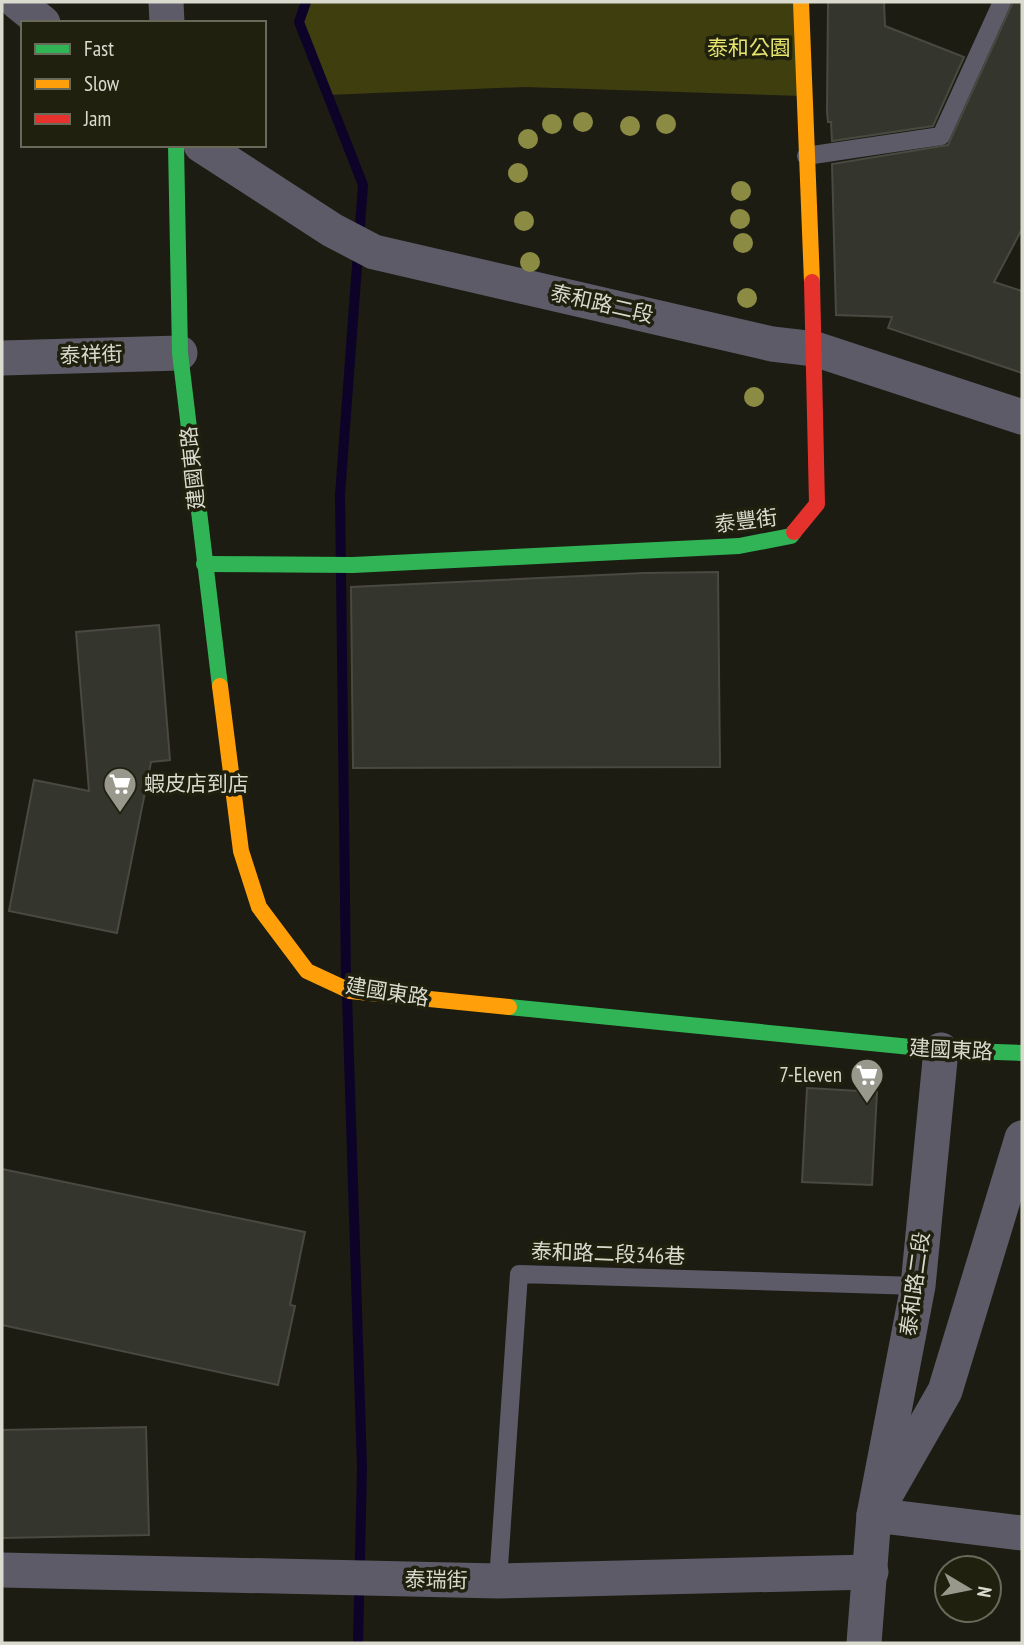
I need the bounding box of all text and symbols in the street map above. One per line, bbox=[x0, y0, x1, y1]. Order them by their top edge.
legend bbox=[21, 21, 266, 147]
park label: 泰和公園 bbox=[707, 34, 791, 61]
text: Fast bbox=[84, 35, 114, 62]
text: Slow bbox=[84, 70, 120, 97]
text: Jam bbox=[83, 105, 111, 132]
street label: 泰和路二段 bbox=[548, 279, 656, 328]
street label: 泰祥街 bbox=[59, 340, 123, 369]
street label: 建國東路 bbox=[175, 425, 210, 511]
street label: 泰豐街 bbox=[713, 503, 779, 538]
supermarket icon: 蝦皮店到店 bbox=[101, 765, 139, 814]
place label: 蝦皮店到店 bbox=[144, 770, 249, 797]
street label: 建國東路 bbox=[343, 972, 431, 1011]
street label: 建國東路 bbox=[908, 1034, 994, 1065]
supermarket icon: 7-Eleven bbox=[848, 1056, 886, 1105]
place label: 7-Eleven bbox=[779, 1061, 842, 1088]
street label: 泰和路二段 bbox=[894, 1230, 935, 1338]
street label: 泰和路二段346巷 bbox=[530, 1237, 686, 1270]
north arrow bbox=[933, 1554, 1003, 1624]
street label: 泰瑞街 bbox=[404, 1565, 468, 1594]
text: N bbox=[972, 1585, 997, 1599]

